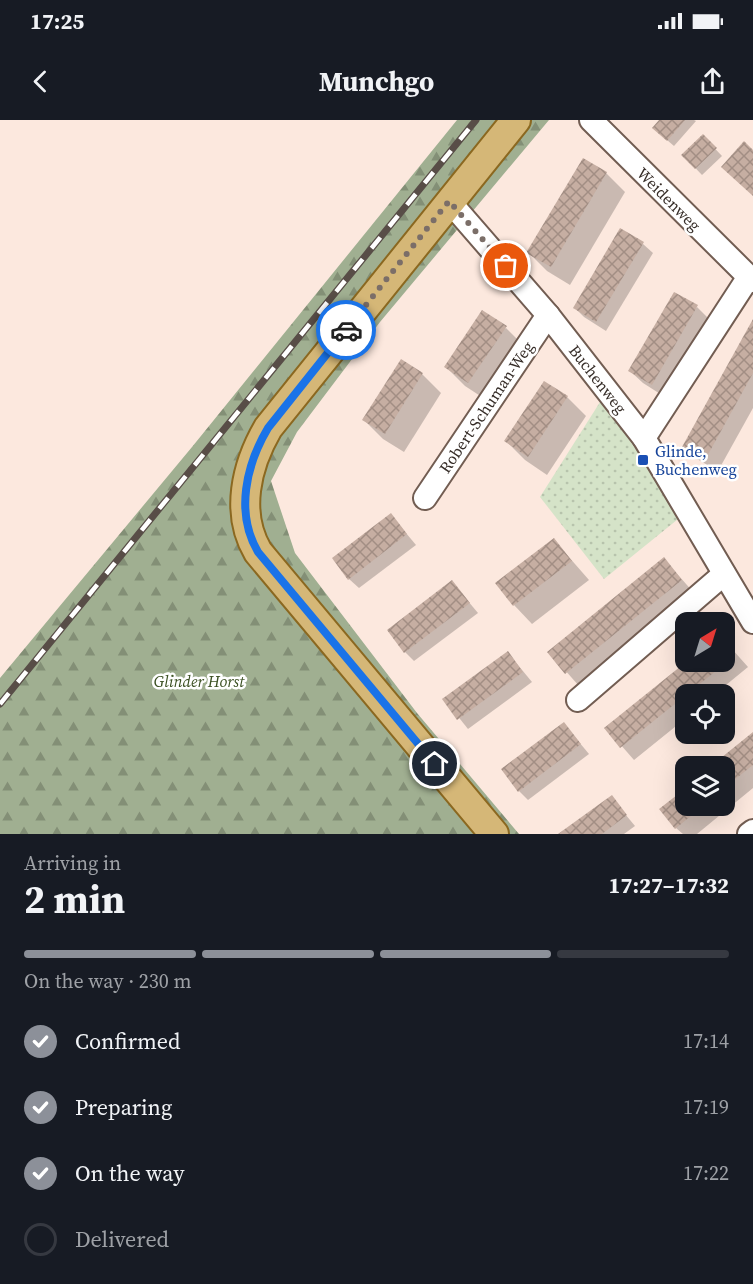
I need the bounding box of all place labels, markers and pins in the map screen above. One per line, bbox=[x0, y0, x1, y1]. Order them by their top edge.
pin bbox=[480, 240, 531, 291]
place label: Glinde, Buchenweg bbox=[655, 440, 737, 480]
marker: Glinde, Buchenweg bbox=[636, 453, 650, 467]
pin bbox=[409, 738, 460, 789]

